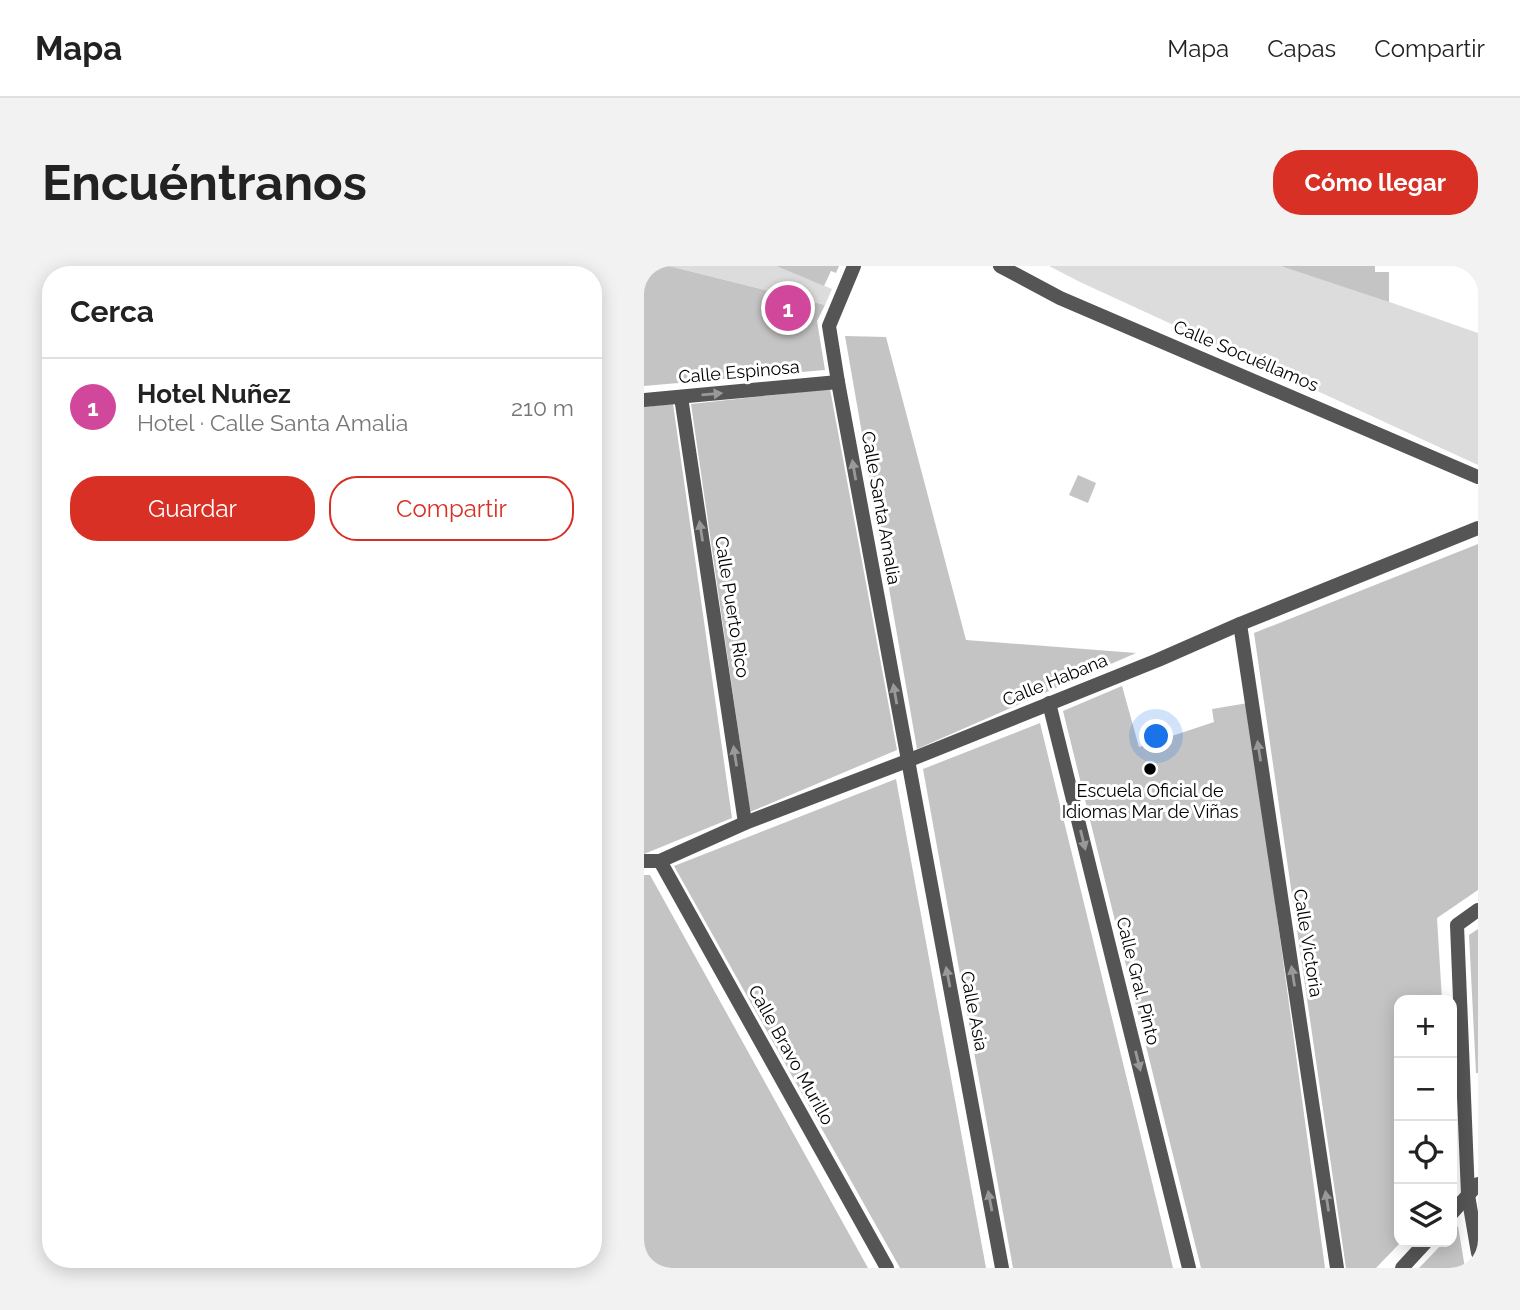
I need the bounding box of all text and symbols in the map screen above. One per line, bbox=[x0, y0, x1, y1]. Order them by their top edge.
text: Mapa bbox=[35, 29, 122, 68]
text: Mapa bbox=[1167, 34, 1229, 63]
text: Capas bbox=[1267, 34, 1336, 63]
text: Compartir bbox=[1374, 34, 1485, 63]
button: Cómo llegar bbox=[1273, 150, 1478, 215]
text: Encuéntranos bbox=[42, 154, 367, 211]
pin: 1 bbox=[765, 282, 811, 334]
text: Cerca bbox=[70, 294, 154, 329]
street label: Calle Socuéllamos bbox=[1171, 316, 1322, 396]
street label: Calle Espinosa bbox=[678, 356, 800, 387]
text: Hotel Nuñez bbox=[137, 379, 291, 409]
one-way arrow bbox=[701, 388, 723, 399]
text: 1 bbox=[87, 394, 99, 421]
text: 210 m bbox=[511, 394, 574, 421]
text: Hotel · Calle Santa Amalia bbox=[137, 409, 408, 436]
street label: Calle Santa Amalia bbox=[858, 430, 905, 586]
one-way arrow bbox=[848, 459, 859, 481]
button: Guardar bbox=[70, 476, 315, 541]
button: Compartir bbox=[329, 476, 574, 541]
one-way arrow bbox=[695, 520, 706, 542]
street label: Calle Puerto Rico bbox=[711, 535, 754, 680]
street label: Calle Habana bbox=[999, 649, 1110, 710]
one-way arrow bbox=[889, 683, 900, 705]
your location bbox=[1139, 719, 1173, 753]
one-way arrow bbox=[1254, 739, 1265, 761]
one-way arrow bbox=[729, 745, 740, 767]
marker: Escuela Oficial de Idiomas Mar de Viñas bbox=[1142, 761, 1158, 777]
place label: Escuela Oficial de Idiomas Mar de Viñas bbox=[1062, 780, 1239, 822]
one-way arrow bbox=[1078, 830, 1089, 852]
street label: Calle Victoria bbox=[1290, 887, 1327, 998]
street label: Calle Gral. Pinto bbox=[1112, 915, 1165, 1047]
one-way arrow bbox=[1287, 964, 1298, 986]
one-way arrow bbox=[942, 966, 953, 988]
street label: Calle Asia bbox=[956, 969, 993, 1053]
street label: Calle Bravo Murillo bbox=[744, 981, 839, 1129]
map controls bbox=[1394, 995, 1457, 1247]
button: + bbox=[1394, 995, 1457, 1058]
one-way arrow bbox=[1133, 1050, 1144, 1072]
button: − bbox=[1394, 1058, 1457, 1121]
button: locate bbox=[1394, 1121, 1457, 1184]
button: layers bbox=[1394, 1184, 1457, 1247]
one-way arrow bbox=[1321, 1189, 1332, 1211]
one-way arrow bbox=[984, 1190, 995, 1212]

